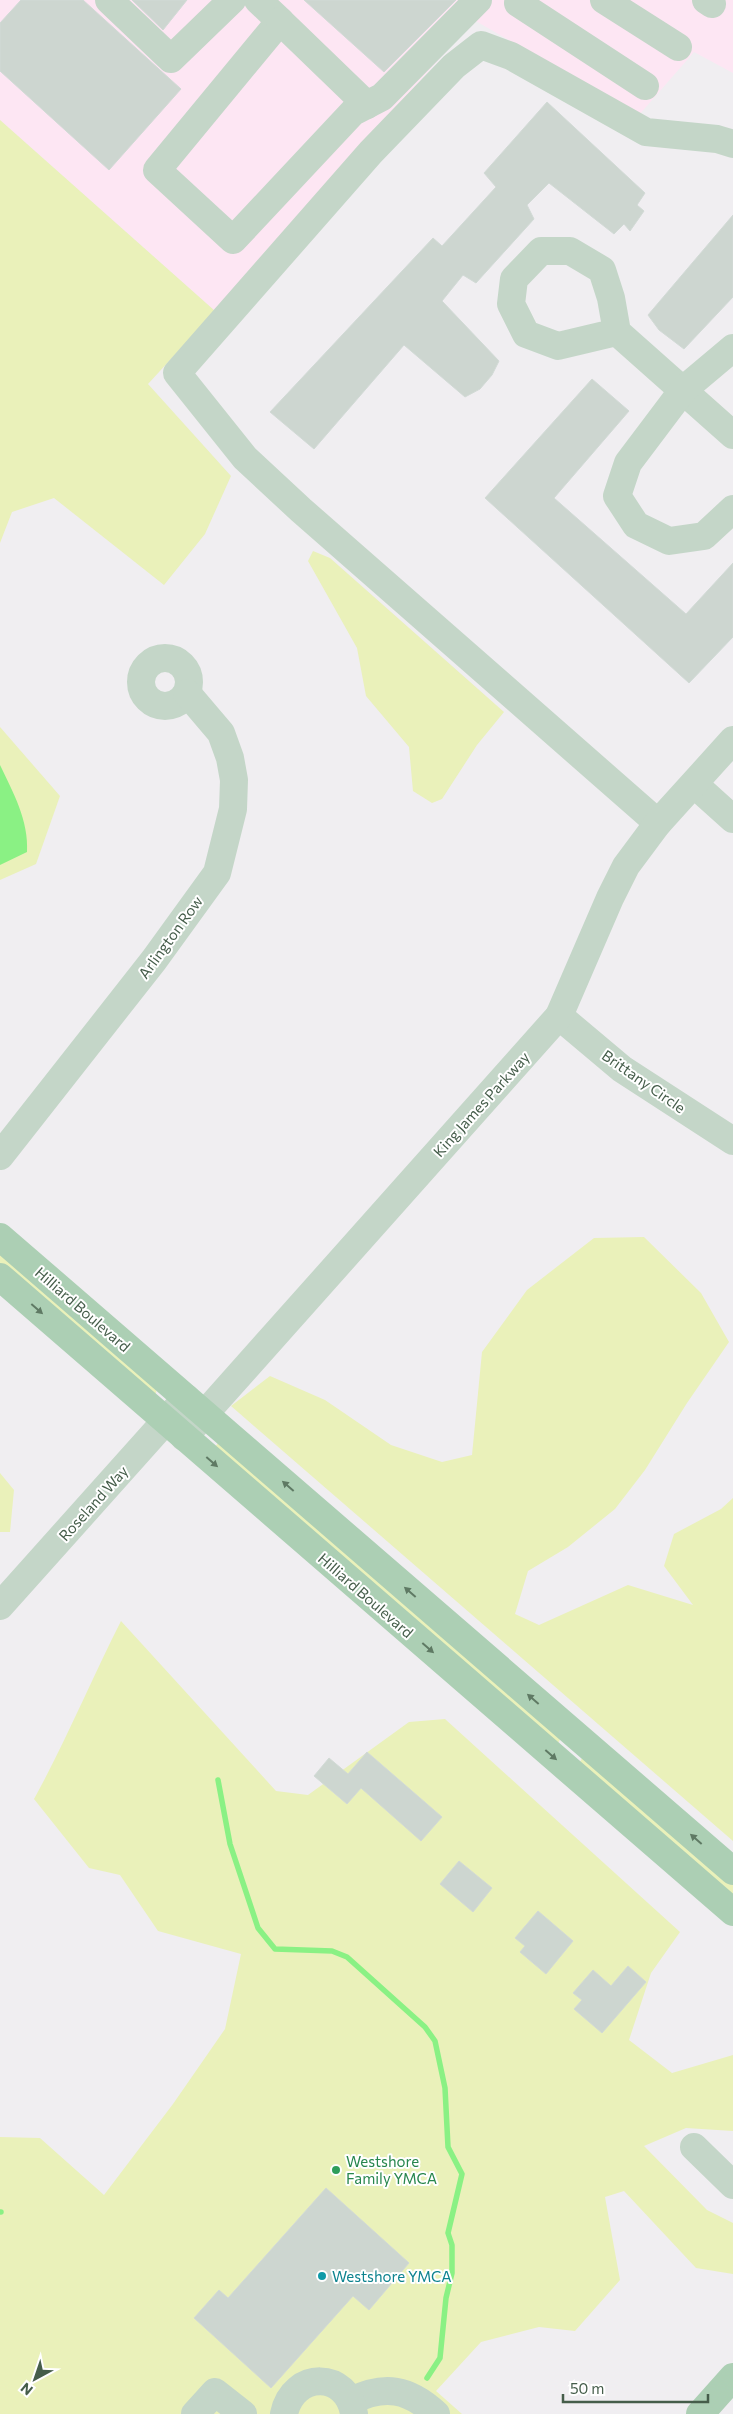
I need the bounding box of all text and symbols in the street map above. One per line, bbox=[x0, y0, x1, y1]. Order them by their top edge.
street label: Arlington Row bbox=[134, 892, 206, 982]
street label: Brittany Circle bbox=[599, 1046, 689, 1116]
street label: King James Parkway bbox=[429, 1048, 533, 1160]
street label: Hilliard Boulevard bbox=[32, 1263, 134, 1355]
one-way arrow bbox=[30, 1304, 43, 1315]
one-way arrow bbox=[206, 1456, 218, 1467]
street label: Roseland Way bbox=[55, 1462, 132, 1544]
one-way arrow bbox=[281, 1480, 294, 1491]
street label: Hilliard Boulevard bbox=[315, 1549, 417, 1641]
one-way arrow bbox=[405, 1586, 417, 1598]
one-way arrow bbox=[421, 1643, 434, 1654]
one-way arrow bbox=[527, 1693, 540, 1704]
one-way arrow bbox=[544, 1749, 557, 1760]
one-way arrow bbox=[690, 1834, 702, 1845]
place label: Westshore Family YMCA bbox=[346, 2152, 437, 2187]
marker: Westshore Family YMCA bbox=[330, 2164, 342, 2176]
place label: Westshore YMCA bbox=[332, 2267, 452, 2285]
marker: Westshore YMCA bbox=[316, 2270, 328, 2282]
north arrow bbox=[10, 2354, 60, 2404]
scale bar bbox=[563, 2372, 708, 2404]
text: N bbox=[17, 2379, 36, 2399]
text: 50 m bbox=[570, 2379, 604, 2397]

